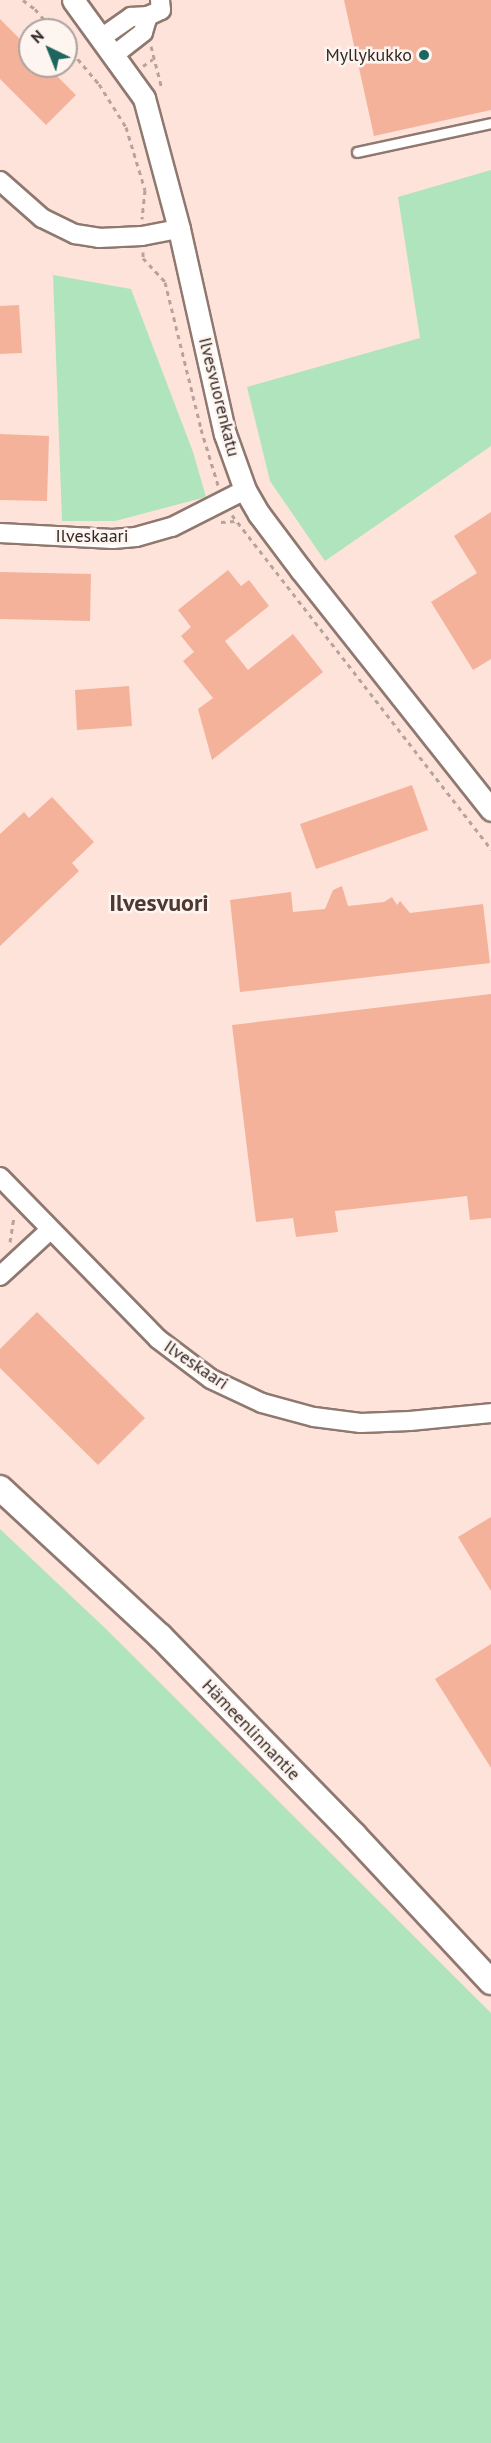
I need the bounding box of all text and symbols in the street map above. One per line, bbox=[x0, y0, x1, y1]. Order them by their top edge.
north arrow bbox=[18, 18, 78, 78]
text: N bbox=[26, 25, 48, 47]
place label: Myllykukko bbox=[325, 44, 412, 66]
marker: Myllykukko bbox=[417, 48, 431, 62]
street label: Ilvesvuorenkatu bbox=[194, 335, 244, 459]
street label: Ilveskaari bbox=[55, 525, 129, 547]
district label: Ilvesvuori bbox=[109, 889, 209, 917]
street label: Ilveskaari bbox=[160, 1336, 232, 1394]
street label: Hämeenlinnantie bbox=[197, 1675, 305, 1785]

